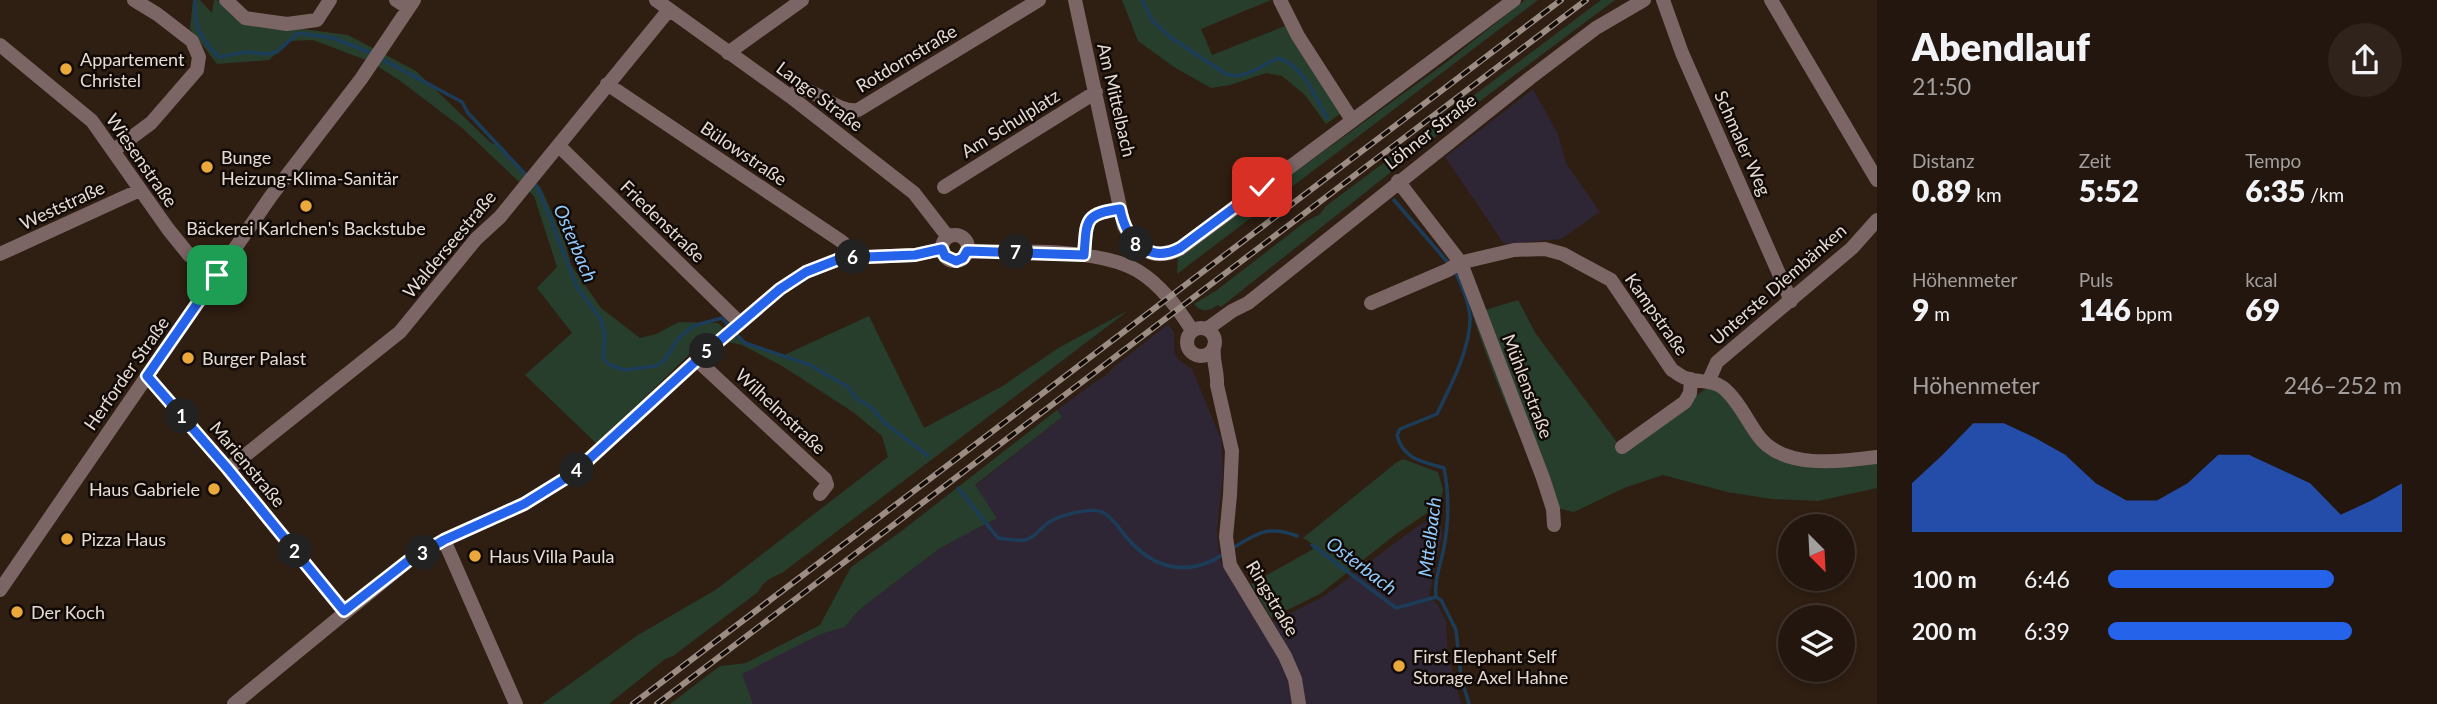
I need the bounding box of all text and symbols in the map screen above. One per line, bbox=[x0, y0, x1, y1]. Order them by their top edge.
street label: Rotdornstraße bbox=[852, 19, 960, 97]
text: Abendlauf bbox=[1912, 23, 2090, 69]
button: share bbox=[2328, 23, 2402, 97]
street label: Am Mittelbach bbox=[1093, 41, 1141, 159]
place label: Appartement Christel bbox=[80, 48, 185, 91]
street label: Lange Straße bbox=[772, 56, 868, 136]
marker: Appartement Christel bbox=[58, 61, 74, 77]
text: 21:50 bbox=[1912, 72, 1971, 100]
street label: Am Schulplatz bbox=[957, 84, 1063, 162]
street label: Schmaler Weg bbox=[1710, 87, 1776, 199]
street label: Löhner Straße bbox=[1380, 88, 1480, 174]
street label: Wiesenstraße bbox=[102, 109, 182, 211]
street label: Bülowstraße bbox=[697, 116, 791, 190]
place label: Bunge Heizung-Klima-Sanitär bbox=[221, 146, 399, 189]
text: Distanz bbox=[1912, 149, 1975, 172]
text: Zeit bbox=[2079, 149, 2111, 172]
text: Tempo bbox=[2245, 149, 2301, 172]
pin bbox=[1232, 157, 1292, 217]
marker: Bunge Heizung-Klima-Sanitär bbox=[199, 159, 215, 175]
icon: check bbox=[1243, 168, 1281, 206]
text: 0.89 bbox=[1912, 172, 1971, 208]
text: 5:52 bbox=[2079, 172, 2139, 208]
text: 6:35 bbox=[2245, 172, 2305, 208]
street label: Friedenstraße bbox=[616, 175, 710, 267]
street label: Weststraße bbox=[16, 176, 108, 234]
text: km bbox=[1971, 183, 2002, 206]
text: /km bbox=[2305, 183, 2344, 206]
street label: Walderseestraße bbox=[398, 186, 500, 302]
marker: Bäckerei Karlchen's Backstube bbox=[298, 198, 314, 214]
water label: Osterbach bbox=[549, 201, 603, 285]
place label: Bäckerei Karlchen's Backstube bbox=[186, 217, 426, 239]
street label: Unterste Diembänken bbox=[1706, 219, 1850, 349]
pin: 8 bbox=[1118, 226, 1154, 262]
text: 8 bbox=[1130, 232, 1141, 255]
pin: 7 bbox=[998, 234, 1034, 270]
pin: 6 bbox=[836, 240, 870, 274]
text: 7 bbox=[1010, 240, 1021, 263]
pin bbox=[187, 245, 247, 305]
text: 6 bbox=[847, 245, 858, 268]
icon: arrive bbox=[198, 256, 236, 294]
text: Höhenmeter bbox=[1912, 268, 2018, 291]
text: Puls bbox=[2079, 268, 2113, 291]
text: kcal bbox=[2245, 268, 2277, 291]
street label: Kampstraße bbox=[1621, 269, 1693, 359]
text: 9 bbox=[1912, 291, 1929, 327]
text: 146 bbox=[2079, 291, 2131, 327]
text: 69 bbox=[2245, 291, 2280, 327]
text: m bbox=[1929, 302, 1950, 325]
text: bpm bbox=[2131, 302, 2173, 325]
street label: Herforder Straße bbox=[79, 312, 173, 434]
street label: Mühlenstraße bbox=[1498, 331, 1558, 441]
pin: 5 bbox=[690, 334, 724, 368]
text: 5 bbox=[701, 339, 712, 362]
place label: Burger Palast bbox=[202, 347, 307, 369]
marker: Burger Palast bbox=[180, 350, 196, 366]
street label: Wilhelmstraße bbox=[731, 364, 831, 458]
text: Höhenmeter bbox=[1912, 371, 2040, 399]
text: 246–252 m bbox=[2284, 371, 2402, 399]
pin: 1 bbox=[164, 398, 200, 434]
text: 1 bbox=[176, 404, 187, 427]
street label: Marienstraße bbox=[206, 417, 290, 511]
pin: 4 bbox=[560, 452, 594, 488]
text: 4 bbox=[571, 458, 582, 481]
place label: Haus Gabriele bbox=[89, 478, 200, 500]
marker: Haus Gabriele bbox=[206, 481, 222, 497]
water label: Mttelbach bbox=[1413, 496, 1445, 578]
north arrow bbox=[1778, 514, 1855, 592]
map controls bbox=[1778, 514, 1855, 682]
place label: Pizza Haus bbox=[81, 528, 166, 550]
marker: Pizza Haus bbox=[59, 531, 75, 547]
water label: Osterbach bbox=[1322, 531, 1402, 599]
pin: 2 bbox=[278, 534, 312, 568]
pin: 3 bbox=[406, 536, 440, 570]
text: 2 bbox=[289, 539, 300, 562]
text: 3 bbox=[417, 541, 428, 564]
place label: Haus Villa Paula bbox=[489, 545, 614, 567]
marker: Haus Villa Paula bbox=[467, 548, 483, 564]
street label: Ringstraße bbox=[1242, 556, 1304, 640]
text: 100 m bbox=[1912, 565, 1977, 593]
text: 6:46 bbox=[2024, 565, 2070, 593]
place label: Der Koch bbox=[31, 601, 105, 623]
marker: Der Koch bbox=[9, 604, 25, 620]
button: layers bbox=[1778, 605, 1855, 682]
text: 200 m bbox=[1912, 617, 1977, 645]
text: 6:39 bbox=[2024, 617, 2070, 645]
place label: First Elephant Self Storage Axel Hahne bbox=[1413, 645, 1568, 688]
marker: First Elephant Self Storage Axel Hahne bbox=[1391, 658, 1407, 674]

